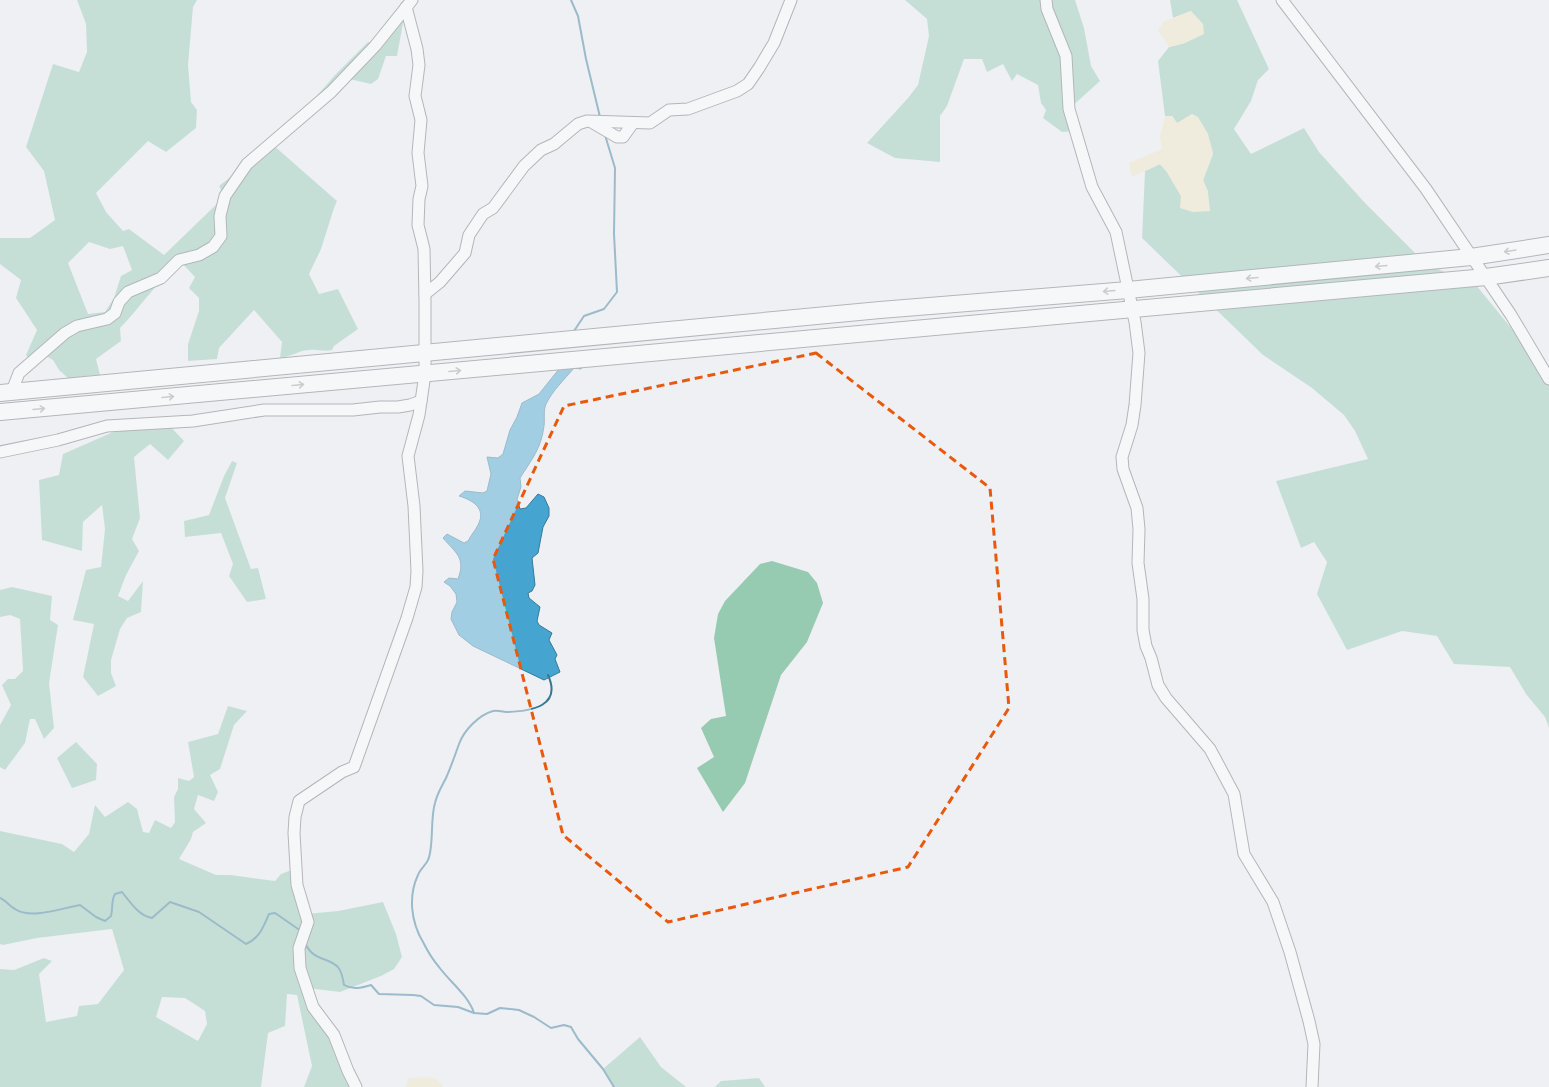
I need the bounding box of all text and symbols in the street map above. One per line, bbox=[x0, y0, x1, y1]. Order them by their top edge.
one-way arrow bbox=[1504, 247, 1517, 255]
one-way arrow bbox=[1375, 262, 1388, 269]
one-way arrow bbox=[1246, 274, 1259, 282]
one-way arrow bbox=[1102, 288, 1115, 295]
one-way arrow bbox=[448, 367, 461, 375]
one-way arrow bbox=[291, 382, 304, 389]
one-way arrow bbox=[161, 393, 174, 401]
one-way arrow bbox=[32, 405, 45, 412]

